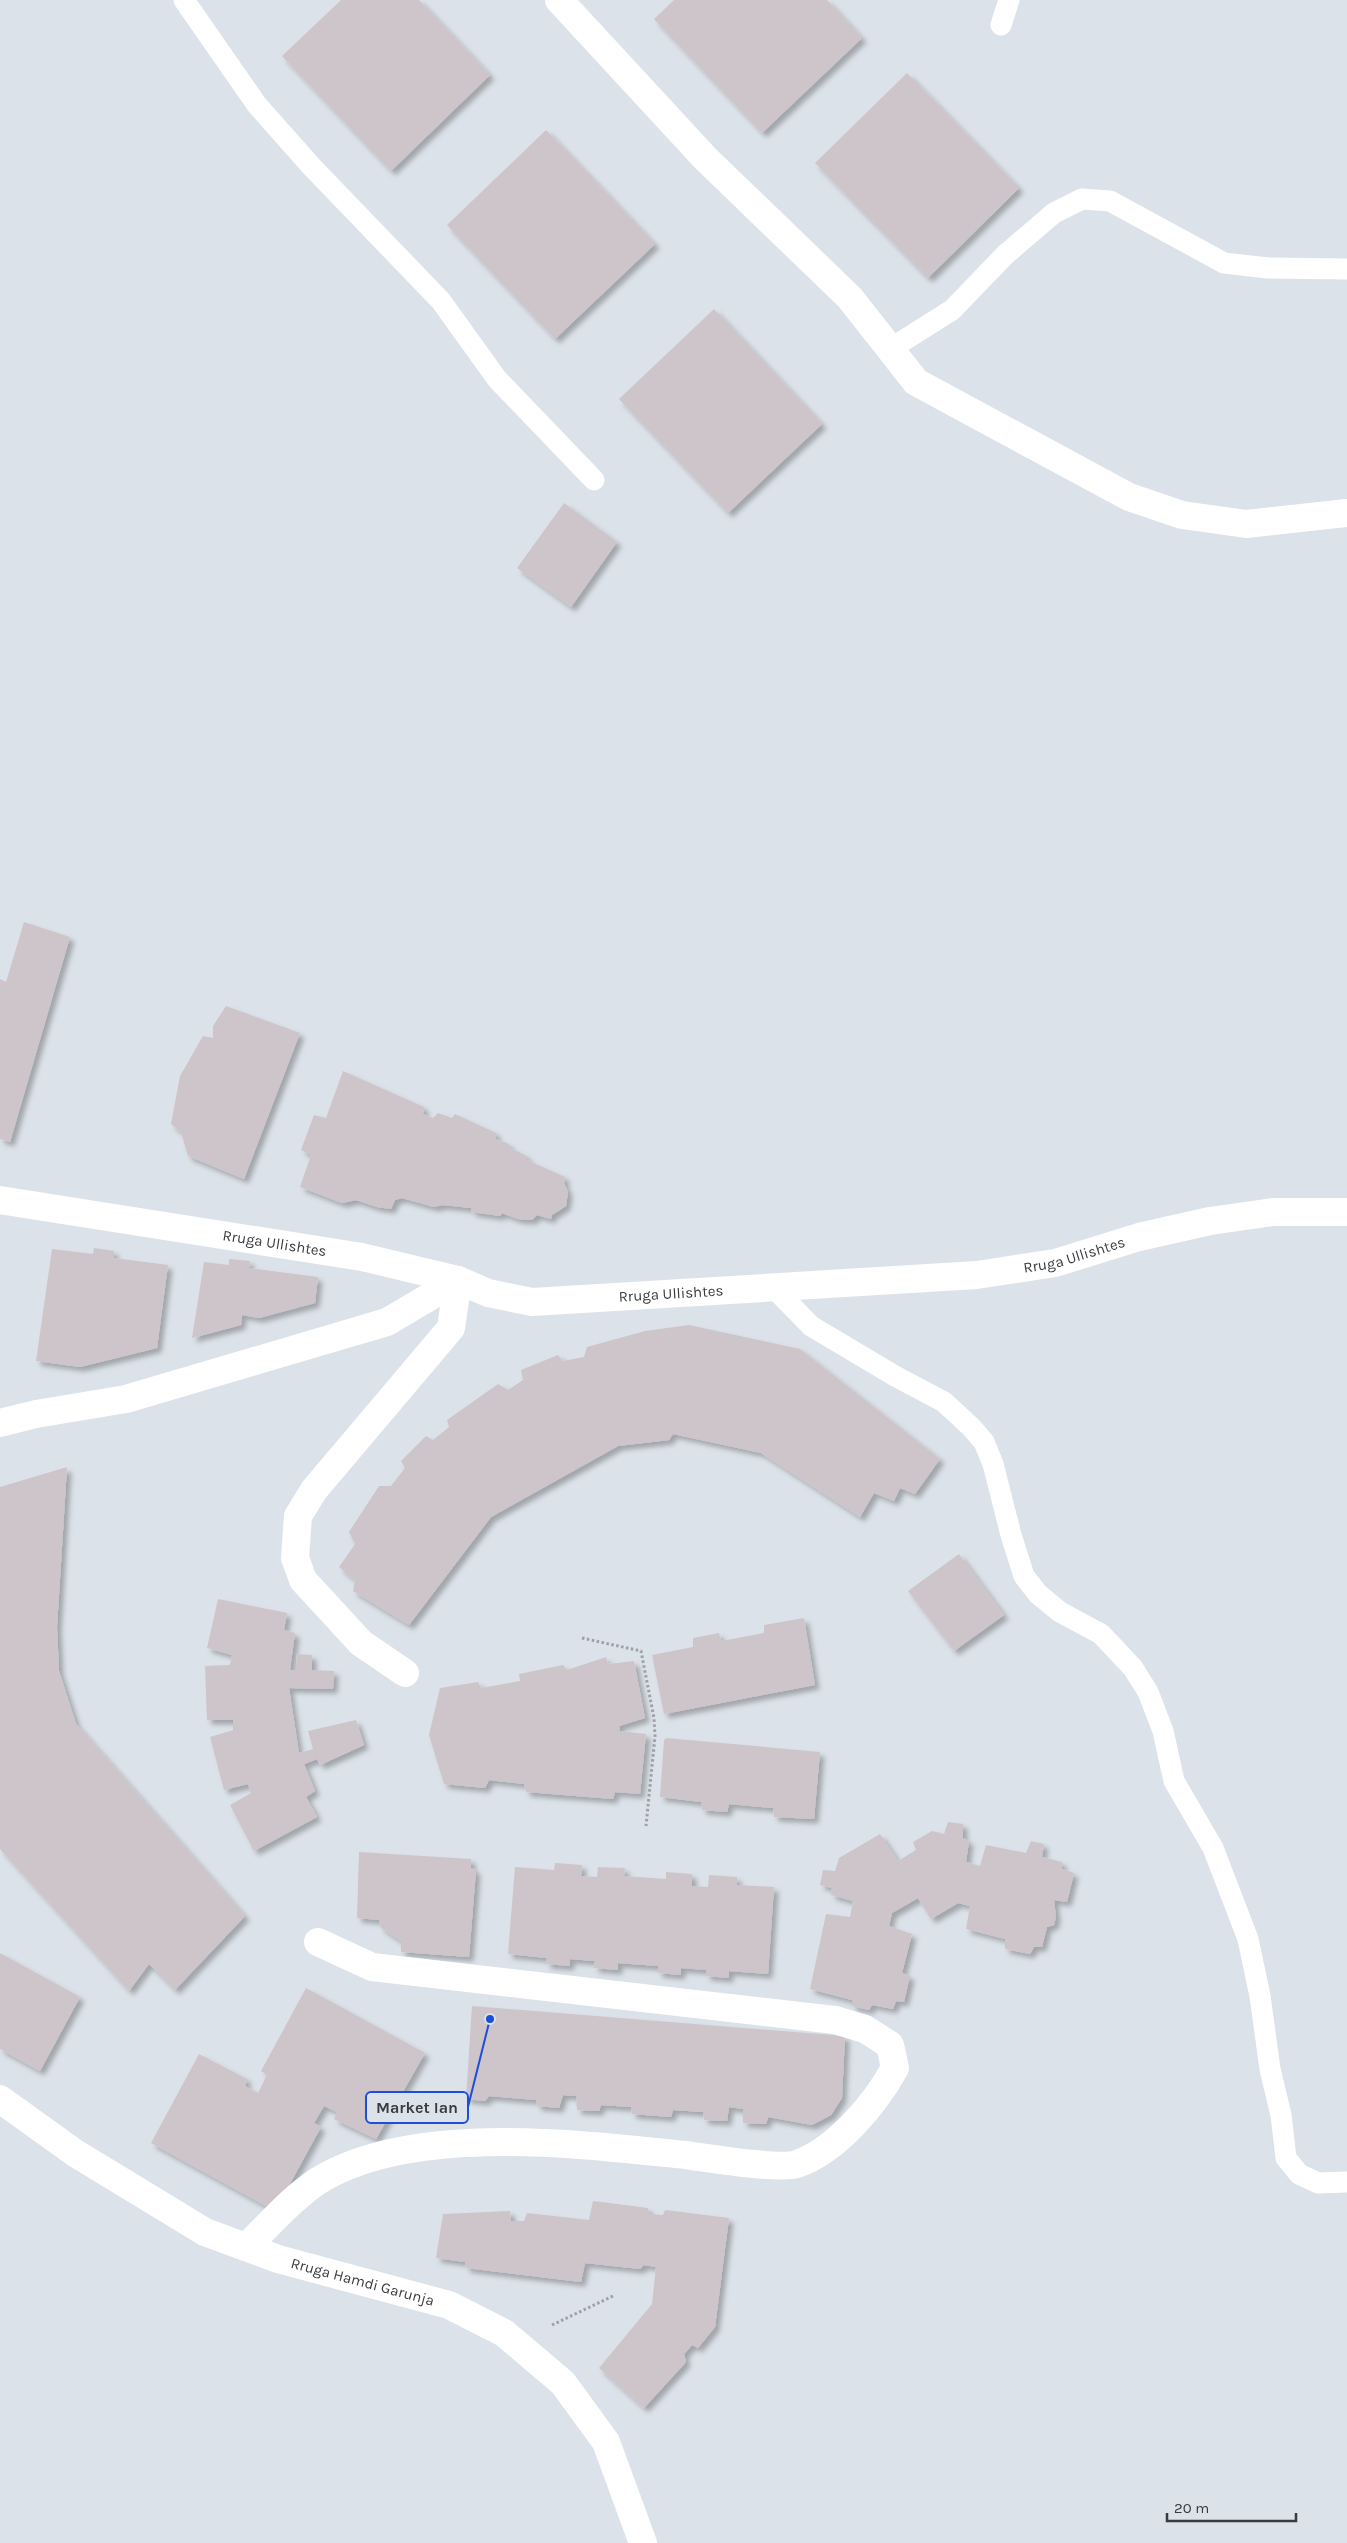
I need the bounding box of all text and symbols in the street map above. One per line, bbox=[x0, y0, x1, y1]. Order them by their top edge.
street label: Rruga Ullishtes bbox=[221, 1226, 328, 1260]
street label: Rruga Ullishtes bbox=[1022, 1233, 1127, 1277]
street label: Rruga Ullishtes bbox=[618, 1281, 724, 1306]
callout: Market Ian bbox=[366, 2092, 468, 2123]
text: Market Ian bbox=[376, 2098, 458, 2117]
street label: Rruga Hamdi Garunja bbox=[289, 2254, 436, 2310]
scale bar bbox=[1167, 2490, 1296, 2522]
text: 20 m bbox=[1174, 2499, 1209, 2517]

